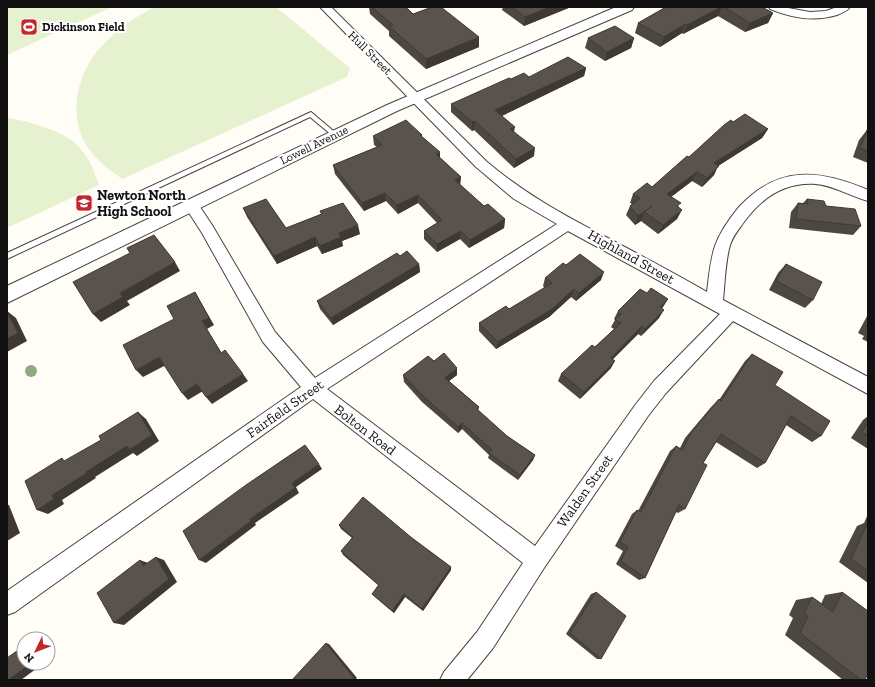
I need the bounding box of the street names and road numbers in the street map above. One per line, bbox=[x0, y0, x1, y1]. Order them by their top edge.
street label: Hull Street bbox=[345, 28, 395, 78]
street label: Lowell Avenue bbox=[278, 122, 351, 168]
street label: Highland Street bbox=[585, 226, 678, 288]
street label: Fairfield Street bbox=[243, 376, 327, 442]
street label: Bolton Road bbox=[331, 401, 400, 459]
street label: Walden Street bbox=[554, 451, 617, 531]

